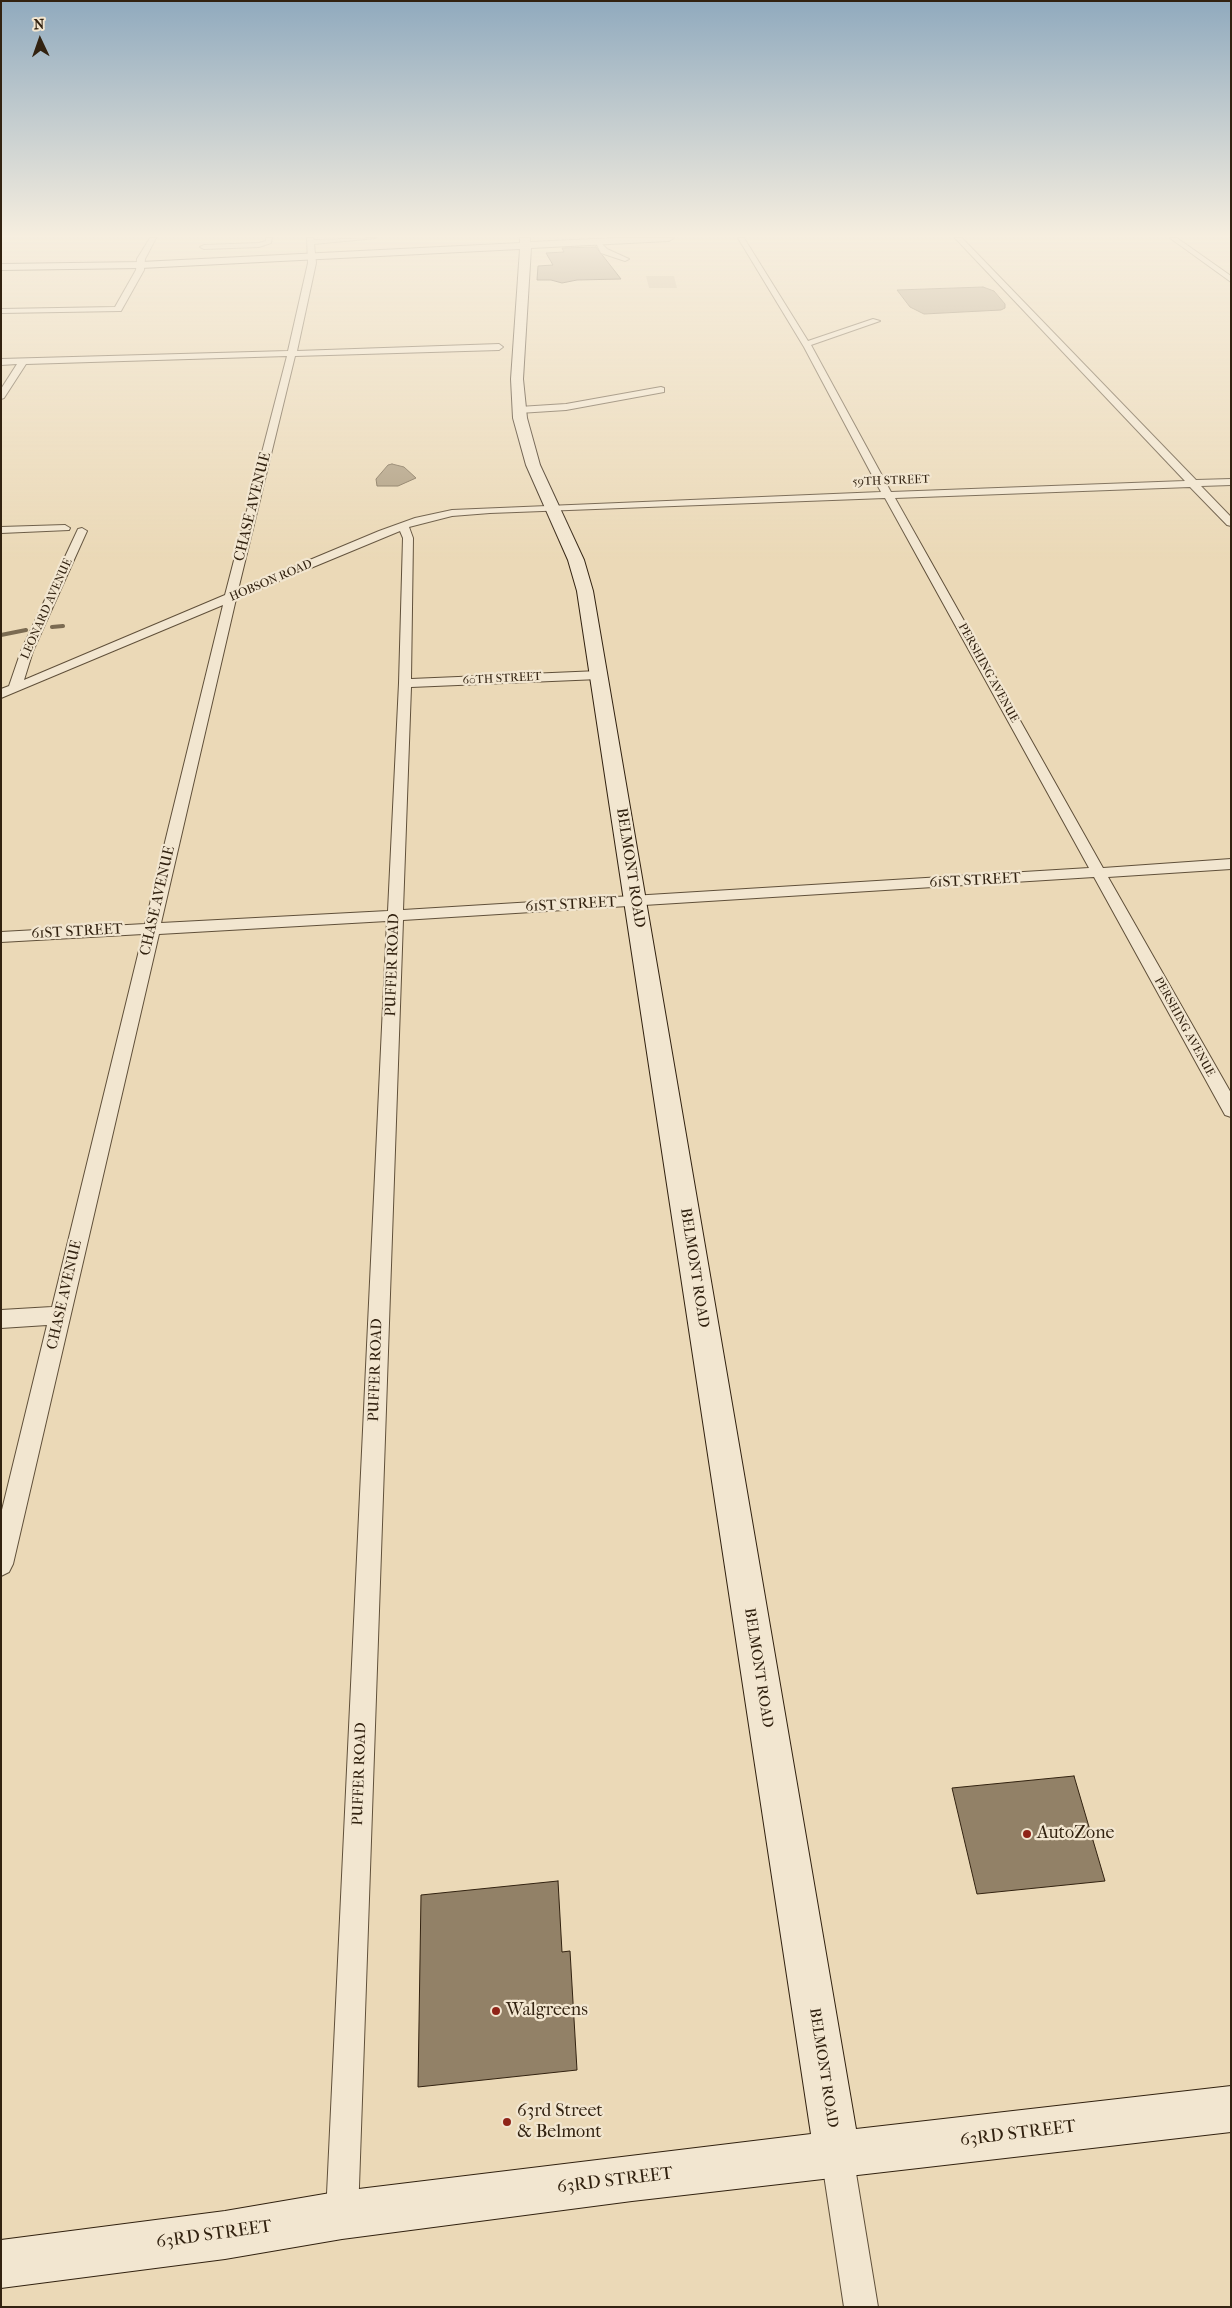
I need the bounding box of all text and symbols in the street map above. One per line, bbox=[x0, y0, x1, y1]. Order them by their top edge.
north arrow bbox=[15, 15, 65, 65]
text: N bbox=[33, 16, 45, 33]
street label: CHASE AVENUE bbox=[231, 451, 275, 563]
street label: 59TH STREET bbox=[852, 472, 930, 490]
street label: LEONARD AVENUE bbox=[18, 556, 76, 662]
street label: HOBSON ROAD bbox=[228, 557, 314, 605]
street label: PERSHING AVENUE bbox=[955, 621, 1021, 725]
street label: 60TH STREET bbox=[462, 670, 542, 688]
street label: BELMONT ROAD bbox=[612, 807, 648, 929]
street label: CHASE AVENUE bbox=[137, 845, 179, 957]
street label: 61ST STREET bbox=[929, 870, 1021, 892]
street label: 61ST STREET bbox=[525, 894, 617, 916]
street label: PUFFER ROAD bbox=[382, 913, 404, 1017]
street label: 61ST STREET bbox=[31, 921, 123, 943]
street label: PERSHING AVENUE bbox=[1151, 975, 1217, 1079]
street label: BELMONT ROAD bbox=[676, 1207, 712, 1329]
street label: CHASE AVENUE bbox=[44, 1239, 86, 1351]
street label: PUFFER ROAD bbox=[365, 1318, 387, 1422]
street label: BELMONT ROAD bbox=[740, 1607, 776, 1729]
street label: PUFFER ROAD bbox=[349, 1722, 371, 1826]
place label: AutoZone bbox=[1037, 1823, 1114, 1845]
marker: AutoZone bbox=[1021, 1828, 1033, 1840]
place label: Walgreens bbox=[506, 2000, 588, 2022]
marker: Walgreens bbox=[490, 2005, 502, 2017]
street label: BELMONT ROAD bbox=[805, 2007, 841, 2129]
place label: 63rd Street & Belmont bbox=[517, 2101, 603, 2144]
marker: 63rd Street & Belmont bbox=[501, 2116, 513, 2128]
street label: 63RD STREET bbox=[959, 2116, 1077, 2152]
street label: 63RD STREET bbox=[556, 2163, 674, 2199]
street label: 63RD STREET bbox=[155, 2216, 273, 2254]

